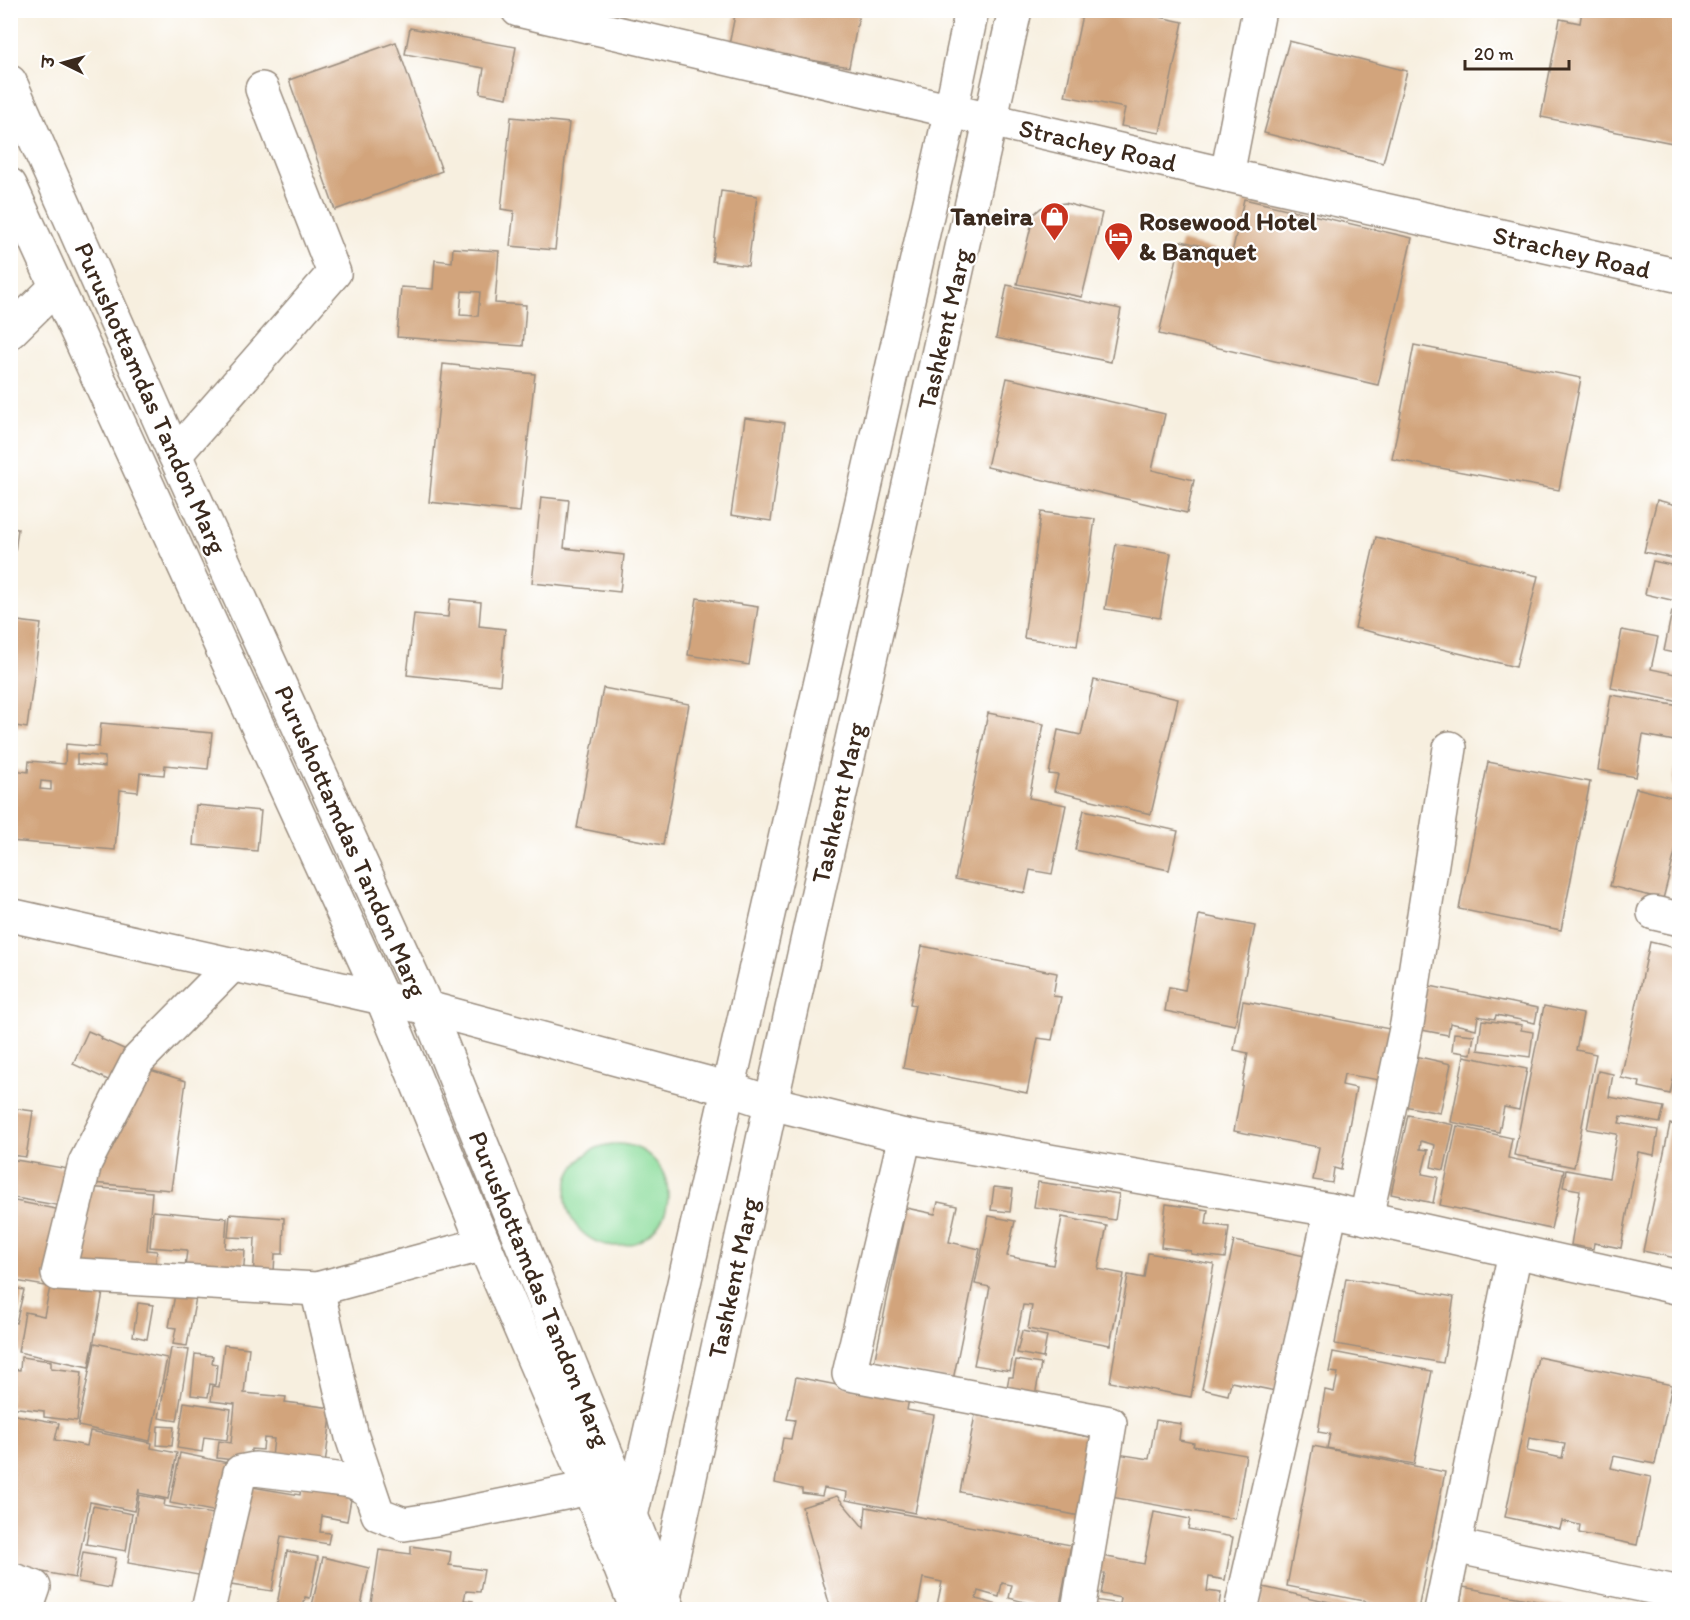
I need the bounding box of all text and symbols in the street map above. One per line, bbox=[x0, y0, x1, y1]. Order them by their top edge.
north arrow bbox=[33, 33, 93, 93]
scale bar bbox=[1465, 33, 1568, 71]
text: 20 m bbox=[1474, 43, 1514, 65]
text: उ bbox=[38, 54, 59, 70]
street label: Strachey Road bbox=[1016, 111, 1180, 179]
place label: Taneira bbox=[949, 200, 1033, 232]
shop icon: Taneira bbox=[1038, 200, 1070, 242]
place label: Rosewood Hotel & Banquet bbox=[1139, 205, 1318, 267]
street label: Strachey Road bbox=[1490, 218, 1654, 286]
hotel icon: Rosewood Hotel & Banquet bbox=[1102, 220, 1134, 262]
street label: Purushottamdas Tandon Marg bbox=[68, 237, 235, 560]
street label: Tashkent Marg bbox=[910, 245, 978, 413]
street label: Purushottamdas Tandon Marg bbox=[268, 680, 435, 1003]
street label: Tashkent Marg bbox=[804, 719, 872, 887]
street label: Purushottamdas Tandon Marg bbox=[462, 1126, 618, 1452]
street label: Tashkent Marg bbox=[700, 1194, 766, 1362]

